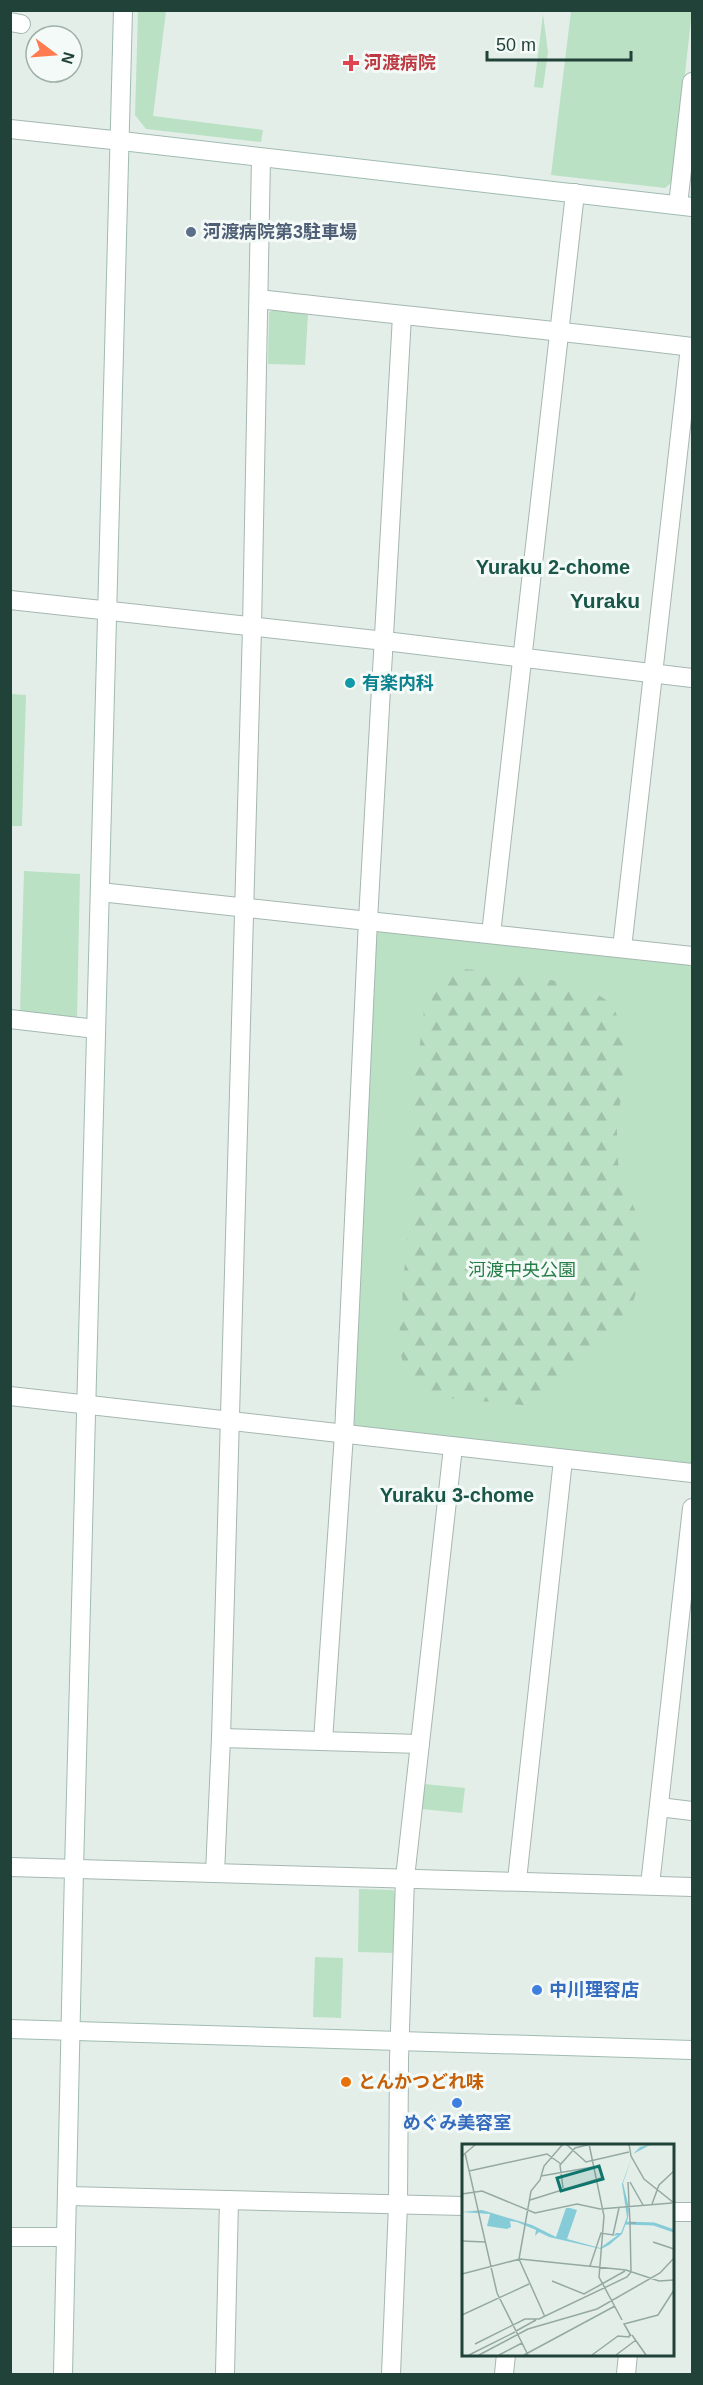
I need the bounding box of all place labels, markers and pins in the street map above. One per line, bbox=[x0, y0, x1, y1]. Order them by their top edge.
place label: 河渡病院 bbox=[364, 53, 436, 73]
marker: 河渡病院 bbox=[342, 54, 360, 72]
place label: 河渡病院第3駐車場 bbox=[203, 222, 357, 242]
marker: 河渡病院第3駐車場 bbox=[184, 225, 198, 239]
place label: 有楽内科 bbox=[362, 673, 434, 693]
marker: 有楽内科 bbox=[343, 676, 357, 690]
place label: 中川理容店 bbox=[549, 1980, 639, 2000]
marker: 中川理容店 bbox=[530, 1983, 544, 1997]
place label: とんかつどれ味 bbox=[358, 2072, 484, 2092]
marker: とんかつどれ味 bbox=[339, 2075, 353, 2089]
marker: めぐみ美容室 bbox=[450, 2096, 464, 2110]
place label: めぐみ美容室 bbox=[403, 2113, 511, 2133]

